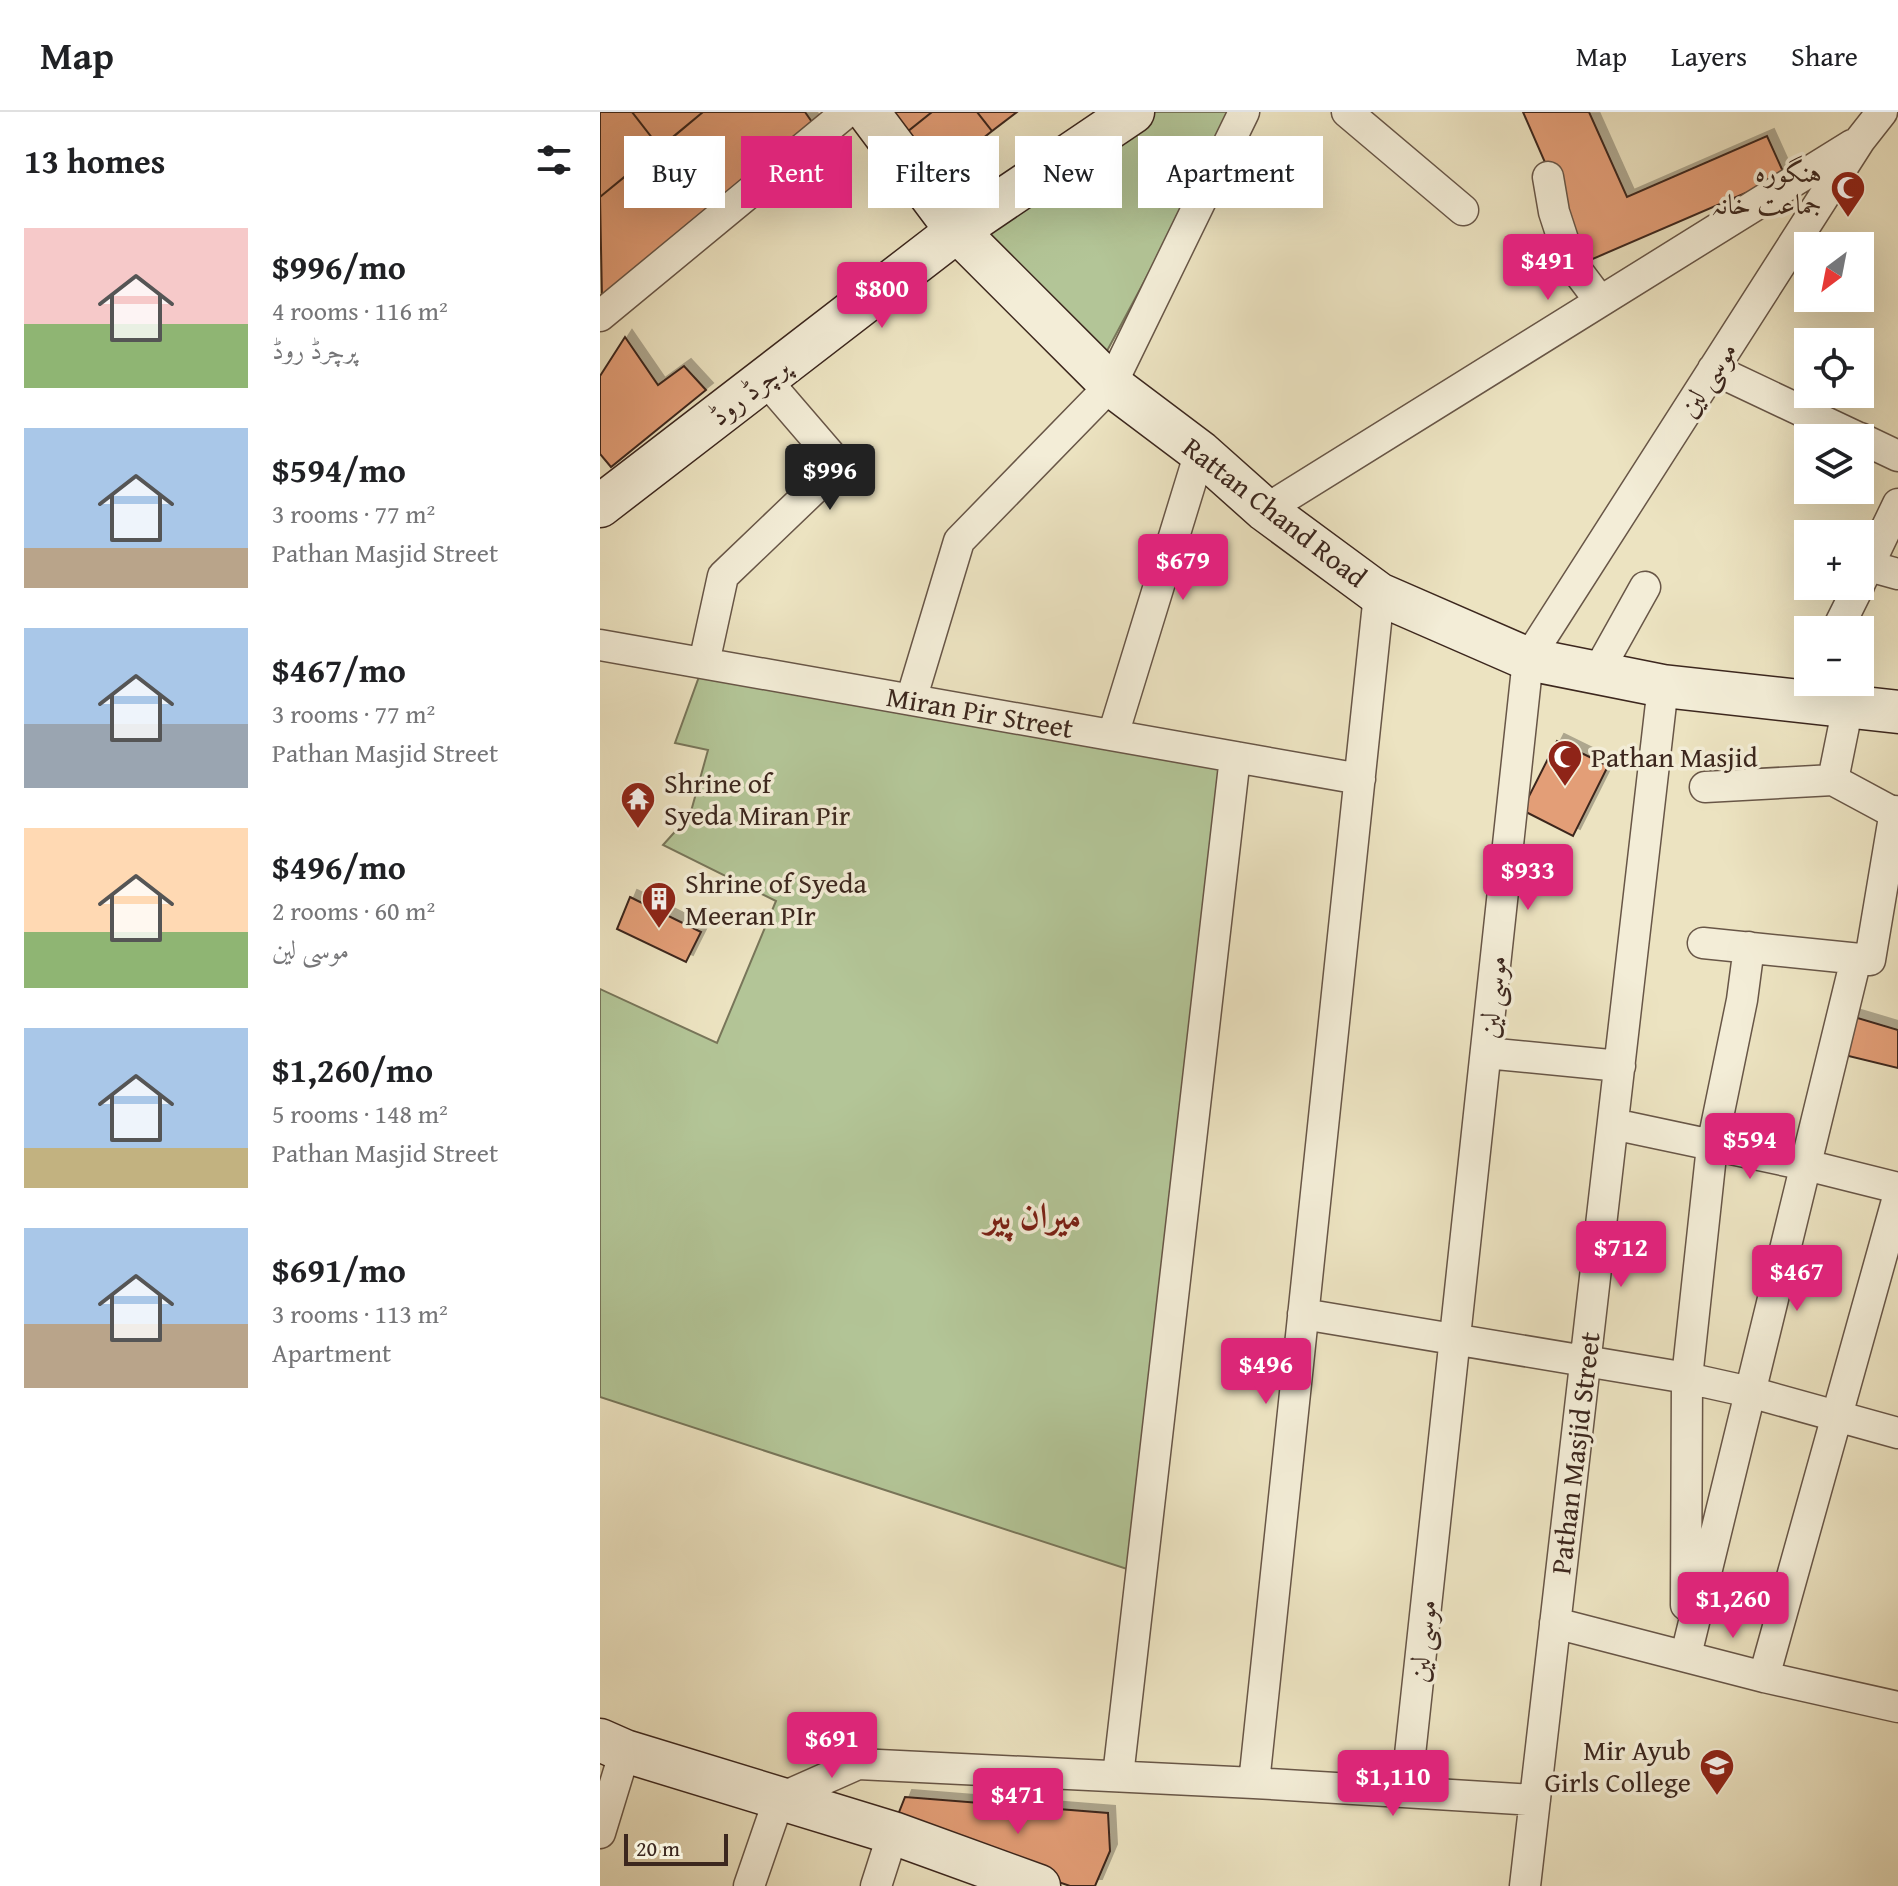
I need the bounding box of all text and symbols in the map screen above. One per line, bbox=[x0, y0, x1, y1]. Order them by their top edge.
text: Map bbox=[40, 27, 114, 83]
text: Map bbox=[1576, 35, 1627, 76]
text: Layers bbox=[1671, 35, 1747, 76]
text: Share bbox=[1791, 35, 1858, 76]
text: 13 homes bbox=[24, 136, 165, 185]
chip: Buy bbox=[624, 136, 725, 208]
chip: Rent bbox=[741, 136, 852, 208]
chip: Filters bbox=[868, 136, 999, 208]
chip: New bbox=[1015, 136, 1122, 208]
chip: Apartment bbox=[1138, 136, 1323, 208]
icon: filters bbox=[532, 138, 576, 182]
place label: ہنگورہ جماعت خانہ bbox=[1711, 151, 1822, 224]
mosque icon: ہنگورہ جماعت خانہ bbox=[1829, 169, 1867, 219]
north arrow bbox=[1794, 232, 1874, 312]
map controls bbox=[1794, 232, 1874, 696]
pin: $491 bbox=[1501, 234, 1595, 302]
text: $491 bbox=[1521, 240, 1575, 279]
text: $996/mo bbox=[272, 242, 406, 291]
icon: home bbox=[88, 260, 184, 356]
pin: $800 bbox=[835, 262, 929, 330]
text: $800 bbox=[855, 268, 909, 307]
text: 4 rooms · 116 m² bbox=[272, 291, 448, 330]
button: locate bbox=[1794, 328, 1874, 408]
text: پرچرڈ روڈ bbox=[272, 330, 357, 369]
street label: موسی لین bbox=[1667, 333, 1746, 425]
street label: پرچرڈ روڈ bbox=[700, 344, 800, 435]
button: layers bbox=[1794, 424, 1874, 504]
street label: Rattan Chand Road bbox=[1174, 427, 1376, 597]
pin: $996 bbox=[783, 444, 877, 512]
text: $594/mo bbox=[272, 445, 406, 494]
text: $996 bbox=[803, 450, 857, 489]
icon: home bbox=[88, 460, 184, 556]
text: 3 rooms · 77 m² bbox=[272, 494, 435, 533]
button: + bbox=[1794, 520, 1874, 600]
text: Pathan Masjid Street bbox=[272, 533, 498, 572]
pin: $679 bbox=[1136, 534, 1230, 602]
text: $679 bbox=[1156, 540, 1210, 579]
button: − bbox=[1794, 616, 1874, 696]
text: $467/mo bbox=[272, 645, 406, 694]
icon: home bbox=[88, 660, 184, 756]
street label: Miran Pir Street bbox=[884, 675, 1077, 748]
text: 3 rooms · 77 m² bbox=[272, 694, 435, 733]
text: Pathan Masjid Street bbox=[272, 733, 498, 772]
place label: Pathan Masjid bbox=[1591, 736, 1758, 777]
mosque icon: Pathan Masjid bbox=[1546, 738, 1584, 788]
place label: Shrine of Syeda Miran Pir bbox=[664, 762, 851, 835]
temple icon: Shrine of Syeda Miran Pir bbox=[619, 780, 657, 830]
text: $496/mo bbox=[272, 842, 406, 891]
pin: $933 bbox=[1481, 844, 1575, 912]
text: $933 bbox=[1501, 850, 1555, 889]
icon: home bbox=[88, 860, 184, 956]
place label: Shrine of Syeda Meeran PIr bbox=[685, 862, 867, 935]
building icon: Shrine of Syeda Meeran PIr bbox=[640, 880, 678, 930]
text: 2 rooms · 60 m² bbox=[272, 891, 435, 930]
text: موسی لین bbox=[272, 930, 349, 969]
street label: موسی لین bbox=[1467, 954, 1516, 1040]
text: $1,260/mo bbox=[272, 1045, 433, 1094]
icon: home bbox=[88, 1060, 184, 1156]
text: 5 rooms · 148 m² bbox=[272, 1094, 448, 1133]
pin: $594 bbox=[1703, 1113, 1797, 1181]
text: $594 bbox=[1723, 1119, 1777, 1158]
text: Pathan Masjid Street bbox=[272, 1133, 498, 1172]
district label: میران پیر bbox=[981, 1188, 1081, 1242]
pin: $712 bbox=[1574, 1221, 1668, 1289]
text: $712 bbox=[1594, 1227, 1648, 1266]
text: $691/mo bbox=[272, 1245, 406, 1294]
pin: $467 bbox=[1750, 1245, 1844, 1313]
text: $467 bbox=[1770, 1251, 1824, 1290]
icon: home bbox=[88, 1260, 184, 1356]
text: 3 rooms · 113 m² bbox=[272, 1294, 448, 1333]
street label: Pathan Masjid Street bbox=[1539, 1329, 1610, 1576]
text: Apartment bbox=[272, 1333, 391, 1372]
pin: $496 bbox=[1219, 1338, 1313, 1406]
text: $496 bbox=[1239, 1344, 1293, 1383]
pin: $1,260 bbox=[1668, 1572, 1798, 1640]
text: $1,260 bbox=[1696, 1578, 1770, 1617]
street label: موسی لین bbox=[1397, 1598, 1446, 1684]
pin: $691 bbox=[785, 1712, 879, 1780]
text: $691 bbox=[805, 1718, 859, 1757]
place label: Mir Ayub Girls College bbox=[1545, 1729, 1691, 1802]
school or university icon: Mir Ayub Girls College bbox=[1698, 1747, 1736, 1797]
pin: $1,110 bbox=[1328, 1750, 1458, 1818]
text: $1,110 bbox=[1356, 1756, 1430, 1795]
pin: $471 bbox=[971, 1768, 1065, 1836]
text: $471 bbox=[991, 1774, 1045, 1813]
scale bar bbox=[624, 1830, 728, 1866]
text: 20 m bbox=[636, 1832, 680, 1864]

